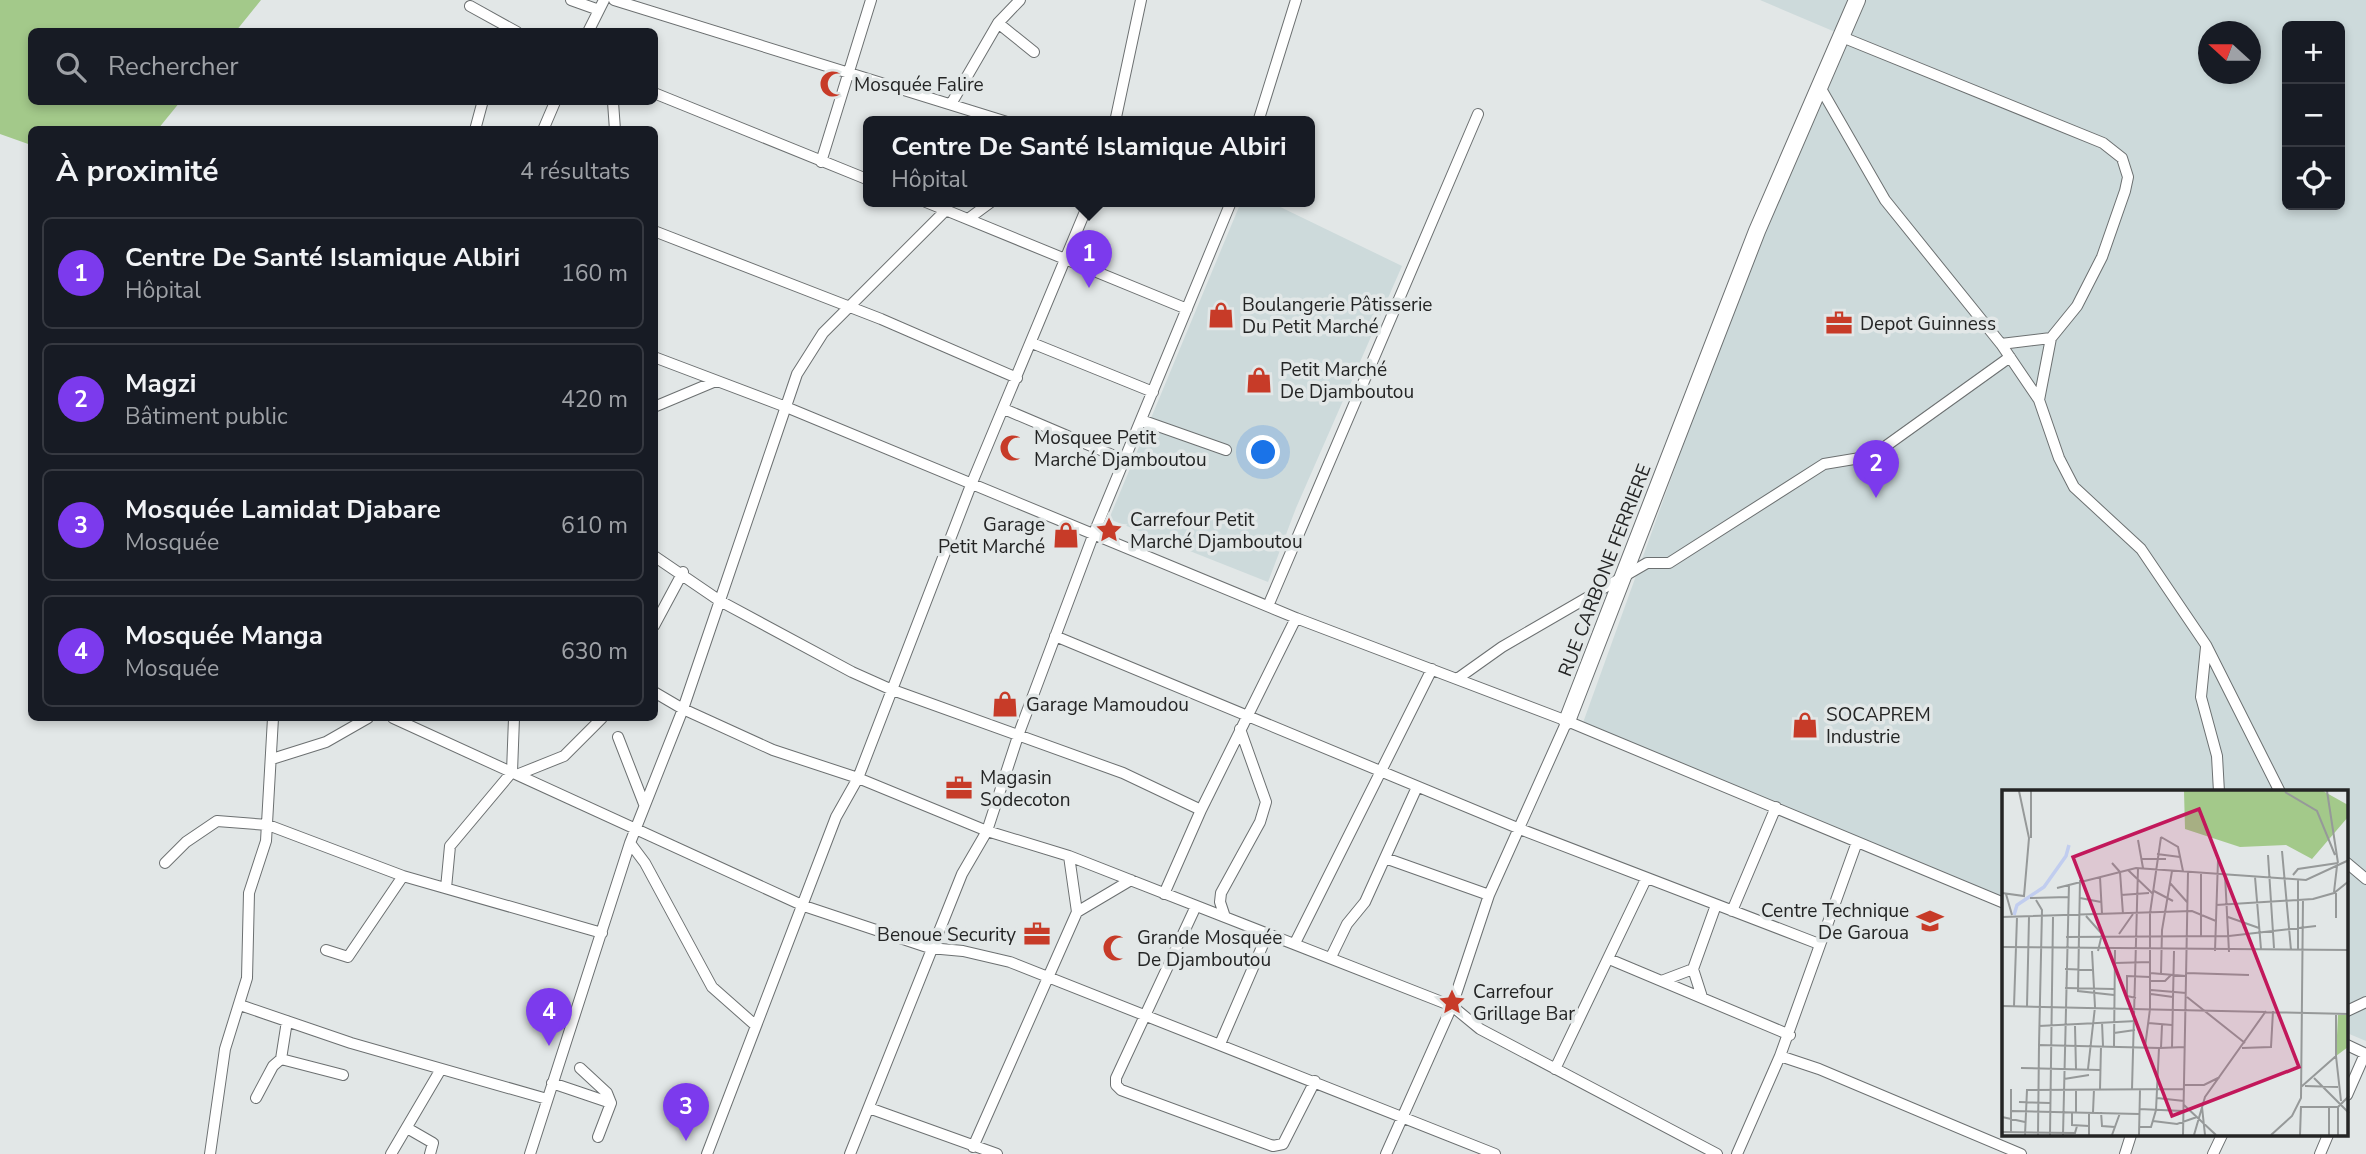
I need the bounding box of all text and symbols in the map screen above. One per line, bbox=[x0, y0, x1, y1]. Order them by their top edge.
north arrow bbox=[2198, 21, 2261, 84]
map controls bbox=[2282, 21, 2345, 210]
button: + bbox=[2282, 21, 2345, 84]
search box bbox=[28, 28, 658, 105]
icon: search bbox=[52, 48, 90, 86]
text: Rechercher bbox=[108, 49, 239, 84]
mosque icon: Mosquée Falire bbox=[818, 69, 848, 99]
place label: Mosquée Falire bbox=[854, 72, 984, 98]
button: − bbox=[2282, 84, 2345, 147]
popup bbox=[863, 116, 1315, 207]
text: Centre De Santé Islamique Albiri bbox=[891, 129, 1287, 164]
button: locate bbox=[2282, 147, 2345, 210]
text: À proximité bbox=[56, 151, 218, 192]
text: 4 résultats bbox=[520, 156, 630, 187]
text: Hôpital bbox=[891, 164, 967, 195]
pin: 1 bbox=[1066, 230, 1112, 288]
text: Centre De Santé Islamique Albiri bbox=[125, 240, 520, 275]
text: 1 bbox=[74, 258, 88, 289]
text: 160 m bbox=[561, 258, 628, 289]
text: Hôpital bbox=[125, 275, 201, 306]
place label: Boulangerie Pâtisserie Du Petit Marché bbox=[1242, 292, 1432, 340]
shop icon: Boulangerie Pâtisserie Du Petit Marché bbox=[1206, 300, 1236, 330]
office icon: Depot Guinness bbox=[1824, 308, 1854, 338]
place label: Depot Guinness bbox=[1860, 311, 1996, 337]
place label: Petit Marché De Djamboutou bbox=[1280, 357, 1414, 405]
shop icon: Petit Marché De Djamboutou bbox=[1244, 365, 1274, 395]
text: Magzi bbox=[125, 366, 196, 401]
text: 2 bbox=[74, 384, 88, 415]
text: 420 m bbox=[561, 384, 628, 415]
text: Bâtiment public bbox=[125, 401, 288, 432]
place label: Mosquee Petit Marché Djamboutou bbox=[1034, 425, 1207, 473]
mosque icon: Mosquee Petit Marché Djamboutou bbox=[998, 433, 1028, 463]
your location bbox=[1246, 435, 1280, 469]
pin: 2 bbox=[1853, 440, 1899, 498]
street label: RUE CARBONE FERRIERE bbox=[1552, 460, 1657, 680]
text: Mosquée Lamidat Djabare bbox=[125, 492, 441, 527]
place label: Carrefour Petit Marché Djamboutou bbox=[1130, 507, 1303, 555]
text: 3 bbox=[74, 510, 88, 541]
text: 610 m bbox=[561, 510, 628, 541]
place label: Garage Petit Marché bbox=[938, 512, 1045, 560]
place icon: Carrefour Petit Marché Djamboutou bbox=[1094, 515, 1124, 545]
shop icon: Garage Petit Marché bbox=[1051, 520, 1081, 550]
text: Mosquée bbox=[125, 527, 219, 558]
text: Mosquée Manga bbox=[125, 618, 323, 653]
text: 4 bbox=[74, 636, 88, 667]
text: 630 m bbox=[561, 636, 628, 667]
text: Mosquée bbox=[125, 653, 219, 684]
shop icon: Garage Mamoudou bbox=[990, 689, 1020, 719]
place label: Garage Mamoudou bbox=[1026, 692, 1189, 718]
place label: SOCAPREM Industrie bbox=[1826, 702, 1931, 750]
shop icon: SOCAPREM Industrie bbox=[1790, 710, 1820, 740]
place label: Magasin Sodecoton bbox=[980, 765, 1070, 813]
office icon: Magasin Sodecoton bbox=[944, 773, 974, 803]
inset map bbox=[2002, 790, 2348, 1136]
place label: Centre Technique De Garoua bbox=[1761, 898, 1909, 946]
school or university icon: Centre Technique De Garoua bbox=[1915, 906, 1945, 936]
office icon: Benoue Security bbox=[1022, 919, 1052, 949]
place label: Benoue Security bbox=[877, 922, 1016, 948]
place label: Grande Mosquée De Djamboutou bbox=[1137, 925, 1282, 973]
mosque icon: Grande Mosquée De Djamboutou bbox=[1101, 933, 1131, 963]
place label: Carrefour Grillage Bar bbox=[1473, 979, 1575, 1027]
place icon: Carrefour Grillage Bar bbox=[1437, 987, 1467, 1017]
pin: 4 bbox=[526, 988, 572, 1046]
pin: 3 bbox=[663, 1083, 709, 1141]

